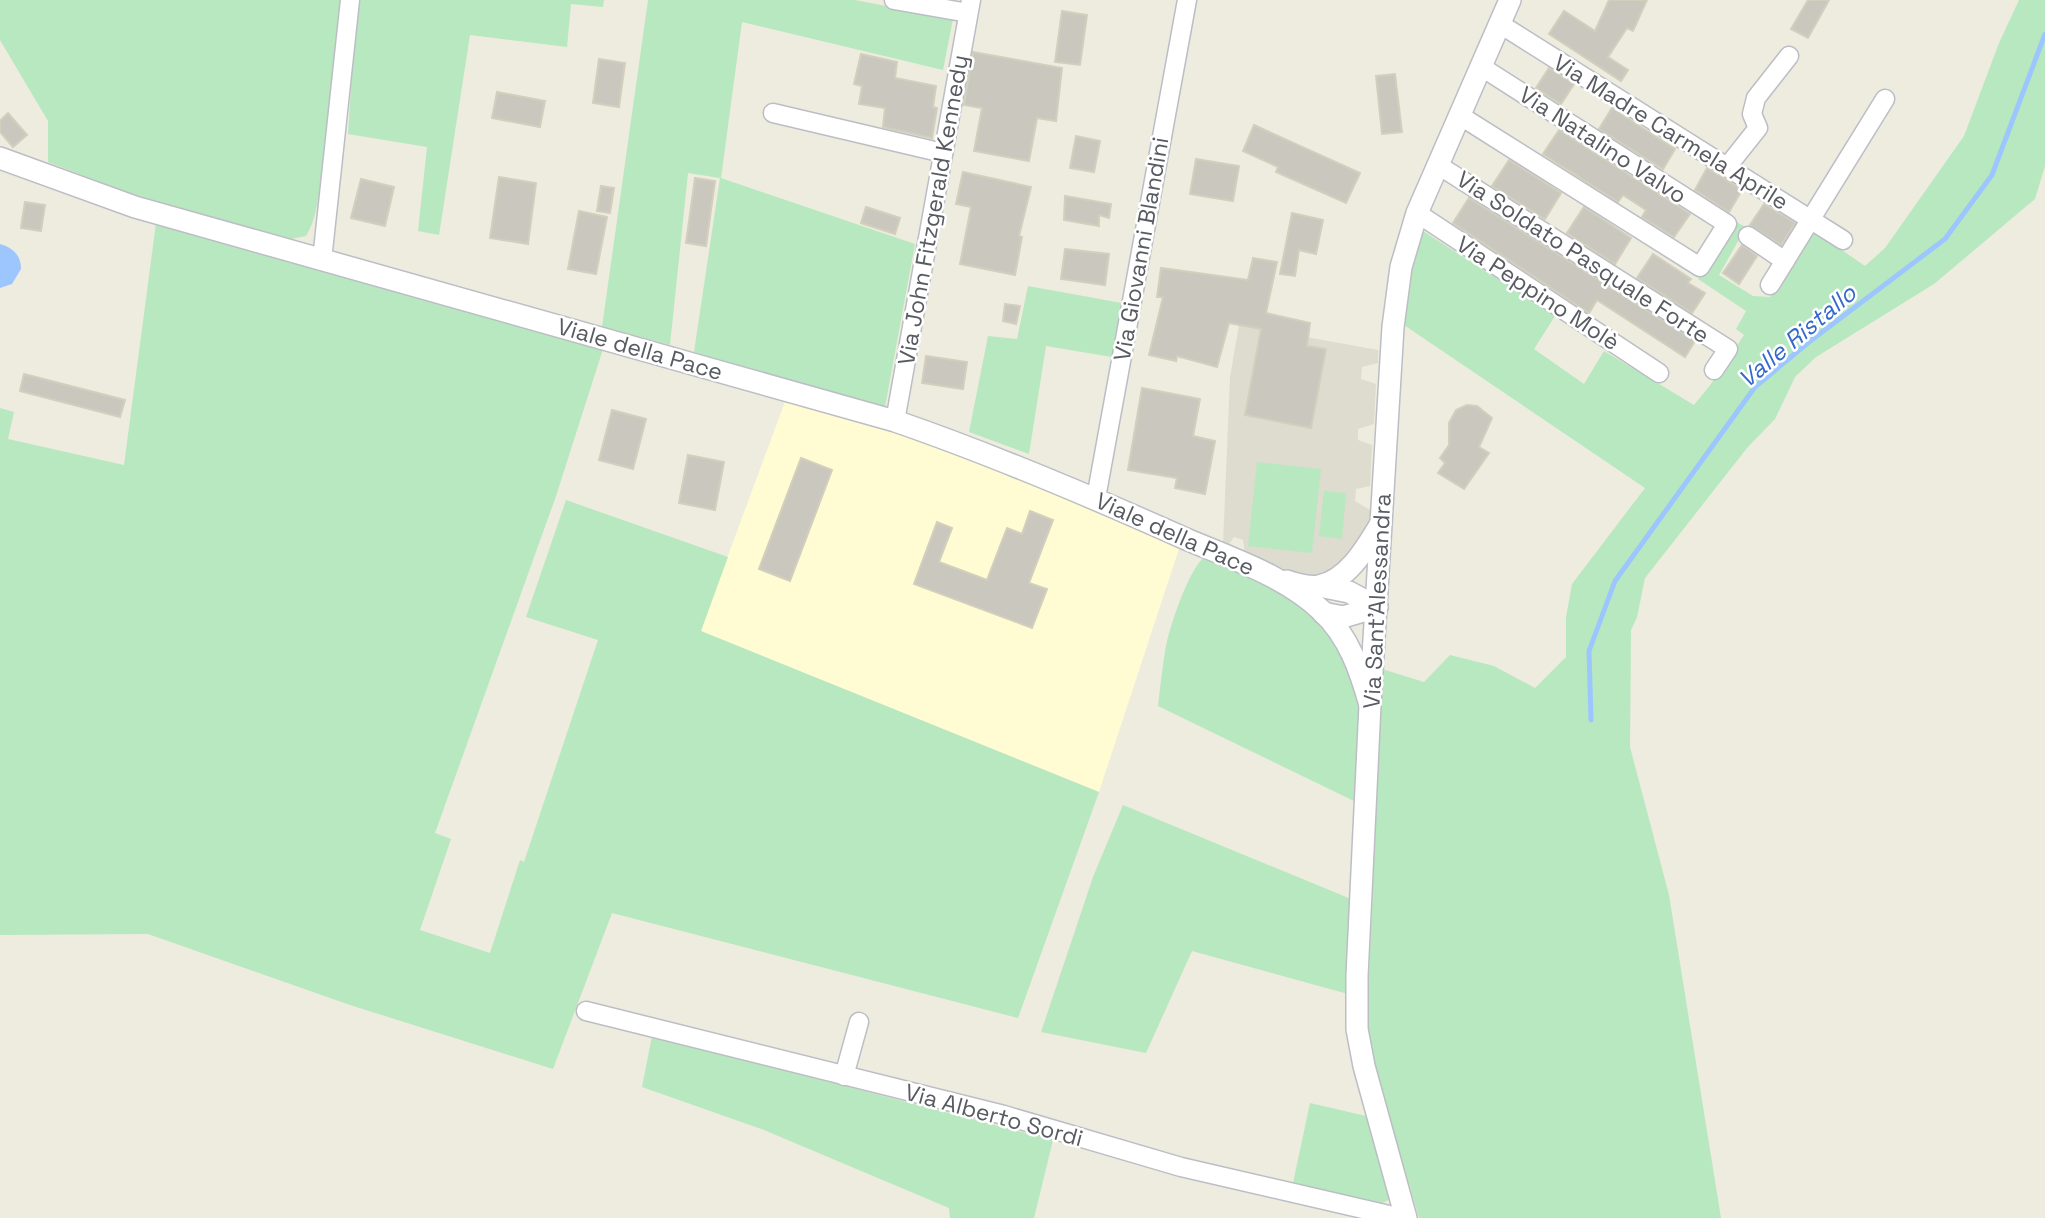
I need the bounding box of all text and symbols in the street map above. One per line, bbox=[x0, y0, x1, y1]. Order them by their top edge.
street label: Via Madre Carmela Aprile bbox=[1548, 47, 1794, 217]
street label: Via John Fitzgerald Kennedy bbox=[891, 52, 975, 368]
street label: Via Natalino Valvo bbox=[1513, 80, 1693, 210]
street label: Via Giovanni Blandini bbox=[1107, 135, 1175, 363]
street label: Via Soldato Pasquale Forte bbox=[1451, 164, 1715, 350]
street label: Via Peppino Molè bbox=[1451, 229, 1625, 357]
water label: Valle Ristallo bbox=[1732, 277, 1863, 394]
street label: Viale della Pace bbox=[554, 311, 726, 387]
street label: Viale della Pace bbox=[1091, 486, 1259, 582]
street label: Via Sant'Alessandra bbox=[1356, 492, 1398, 710]
street label: Via Alberto Sordi bbox=[902, 1077, 1086, 1153]

